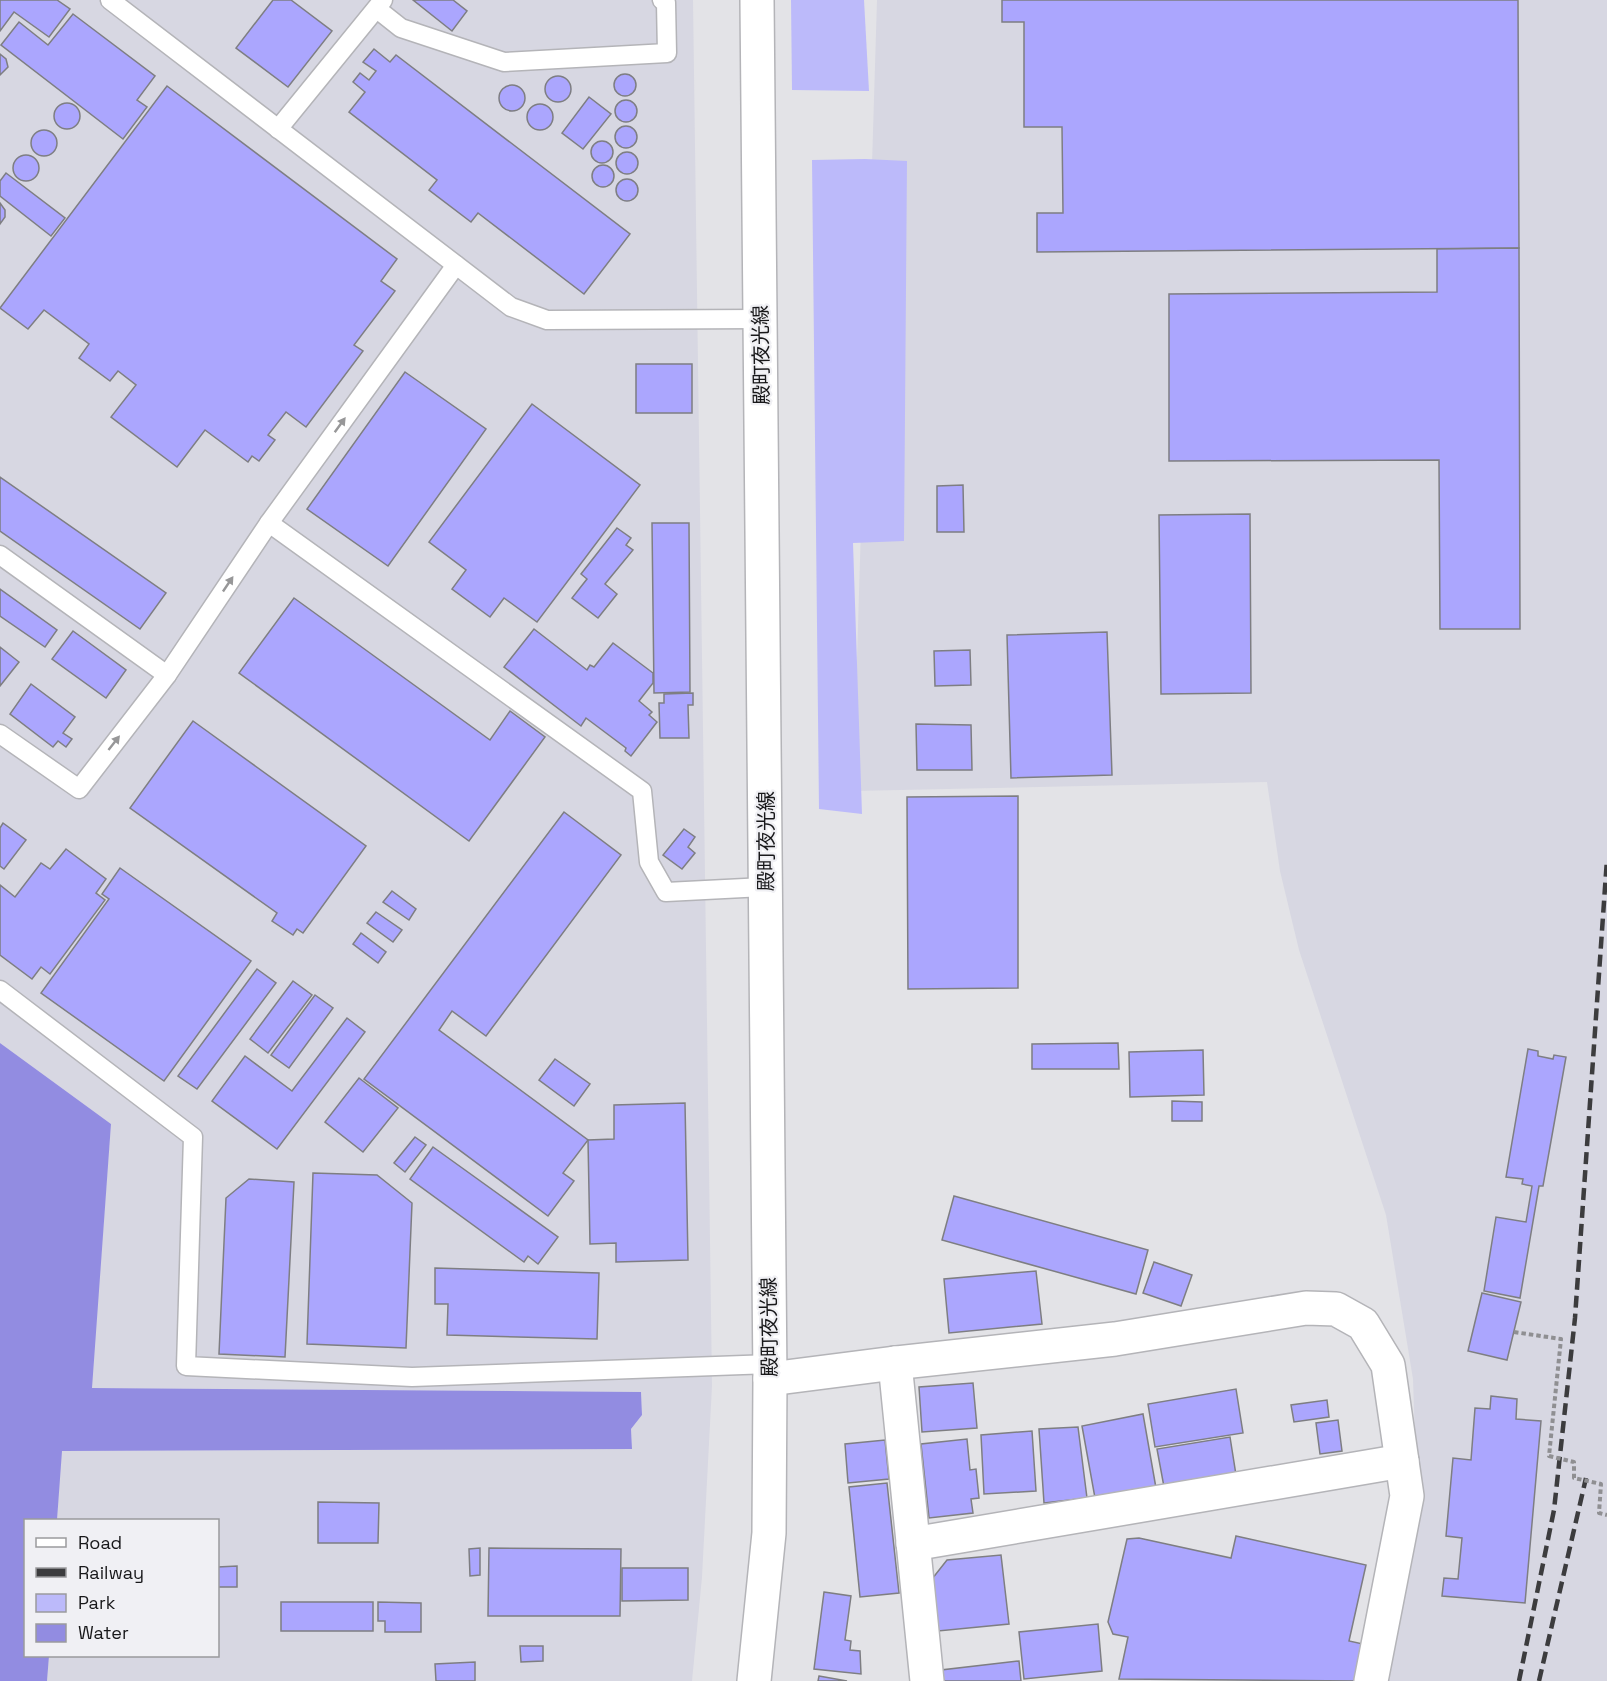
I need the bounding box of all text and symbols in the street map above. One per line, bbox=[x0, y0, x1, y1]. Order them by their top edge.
street label: 殿町夜光線 bbox=[747, 305, 775, 405]
one-way arrow bbox=[334, 417, 346, 433]
one-way arrow bbox=[222, 577, 234, 593]
one-way arrow bbox=[108, 735, 120, 750]
street label: 殿町夜光線 bbox=[753, 791, 779, 891]
street label: 殿町夜光線 bbox=[755, 1277, 783, 1377]
legend bbox=[24, 1519, 219, 1657]
text: Road bbox=[78, 1531, 122, 1554]
text: Railway bbox=[78, 1561, 144, 1584]
text: Park bbox=[78, 1591, 116, 1614]
text: Water bbox=[78, 1621, 129, 1644]

